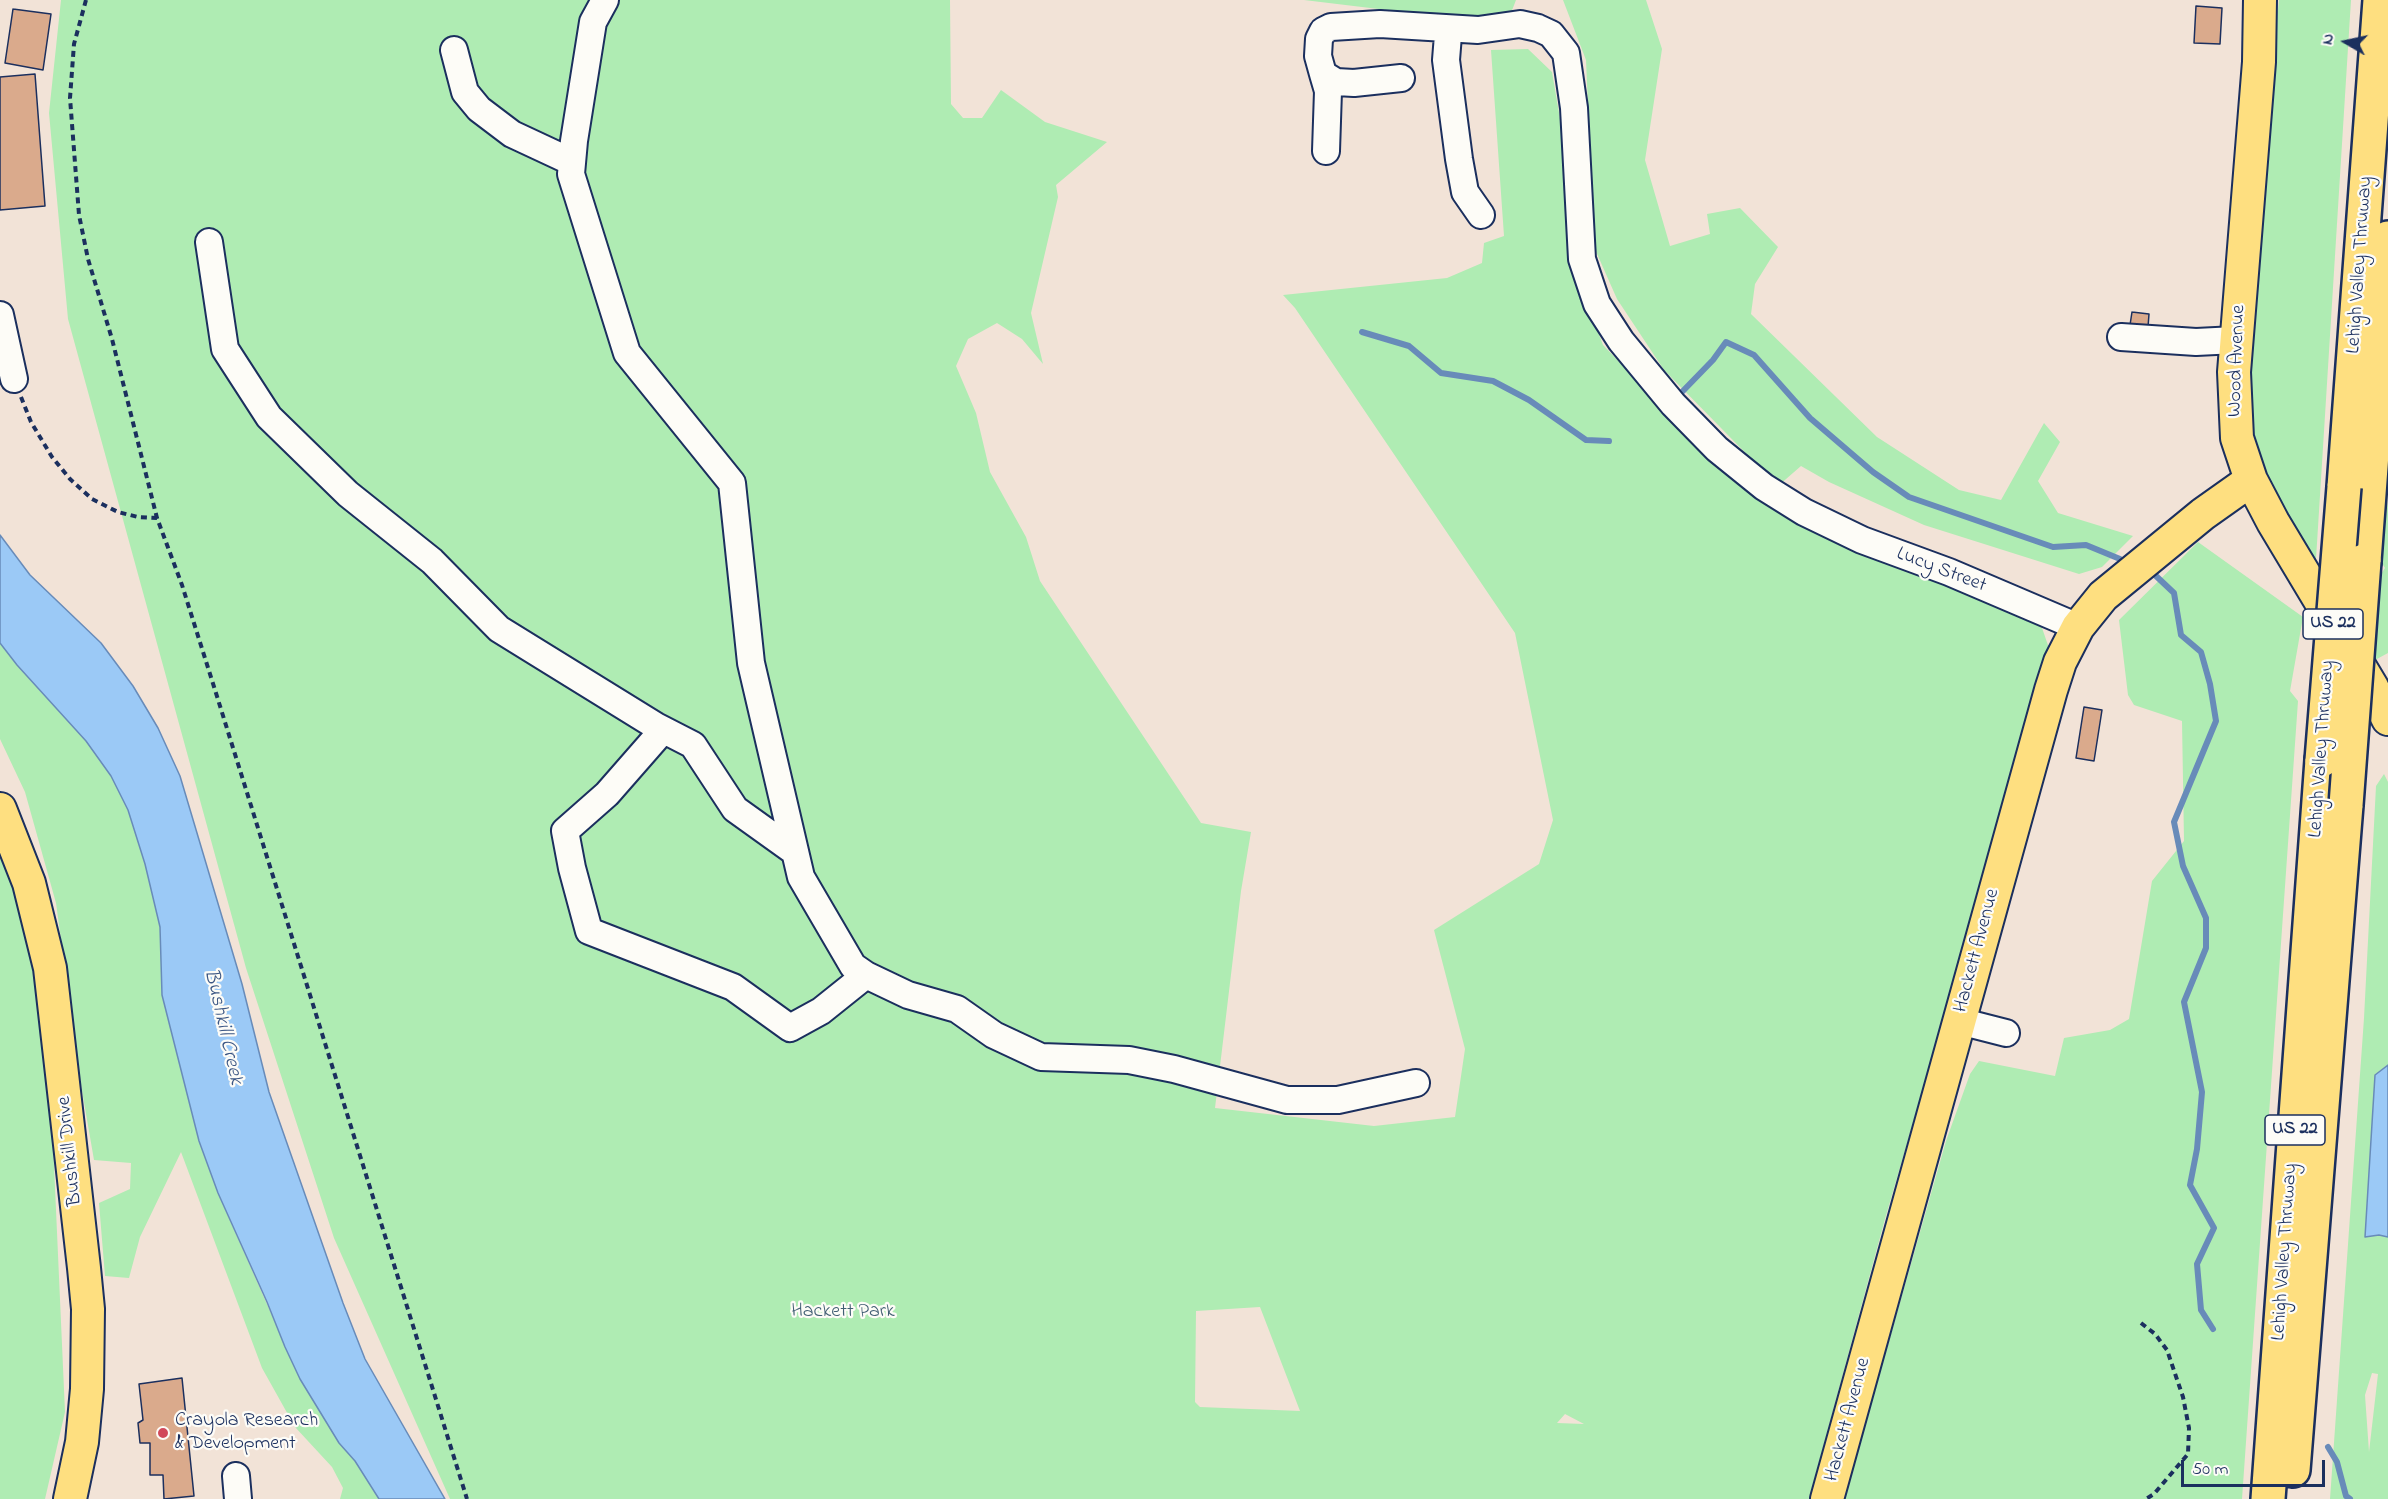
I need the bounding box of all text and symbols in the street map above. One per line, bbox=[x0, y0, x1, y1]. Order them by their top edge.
north arrow bbox=[2316, 12, 2376, 72]
text: N bbox=[2316, 32, 2341, 46]
street label: Lehigh Valley Thruway bbox=[2343, 176, 2379, 354]
street label: Wood Avenue bbox=[2224, 304, 2252, 418]
street label: Lucy Street bbox=[1893, 543, 1989, 599]
road number: US 22 bbox=[2303, 609, 2363, 639]
street label: Lehigh Valley Thruway bbox=[2305, 660, 2341, 838]
street label: Hackett Avenue bbox=[1950, 886, 2006, 1016]
water label: Bushkill Creek bbox=[196, 967, 248, 1087]
street label: Bushkill Drive bbox=[53, 1095, 89, 1207]
road number: US 22 bbox=[2265, 1115, 2325, 1145]
street label: Lehigh Valley Thruway bbox=[2268, 1163, 2304, 1341]
park label: Hackett Park bbox=[791, 1301, 895, 1325]
street label: Hackett Avenue bbox=[1821, 1355, 1877, 1485]
place label: Crayola Research & Development bbox=[175, 1410, 318, 1457]
marker: Crayola Research & Development bbox=[156, 1426, 170, 1440]
scale bar bbox=[2184, 1448, 2328, 1486]
text: 50 m bbox=[2192, 1457, 2229, 1483]

